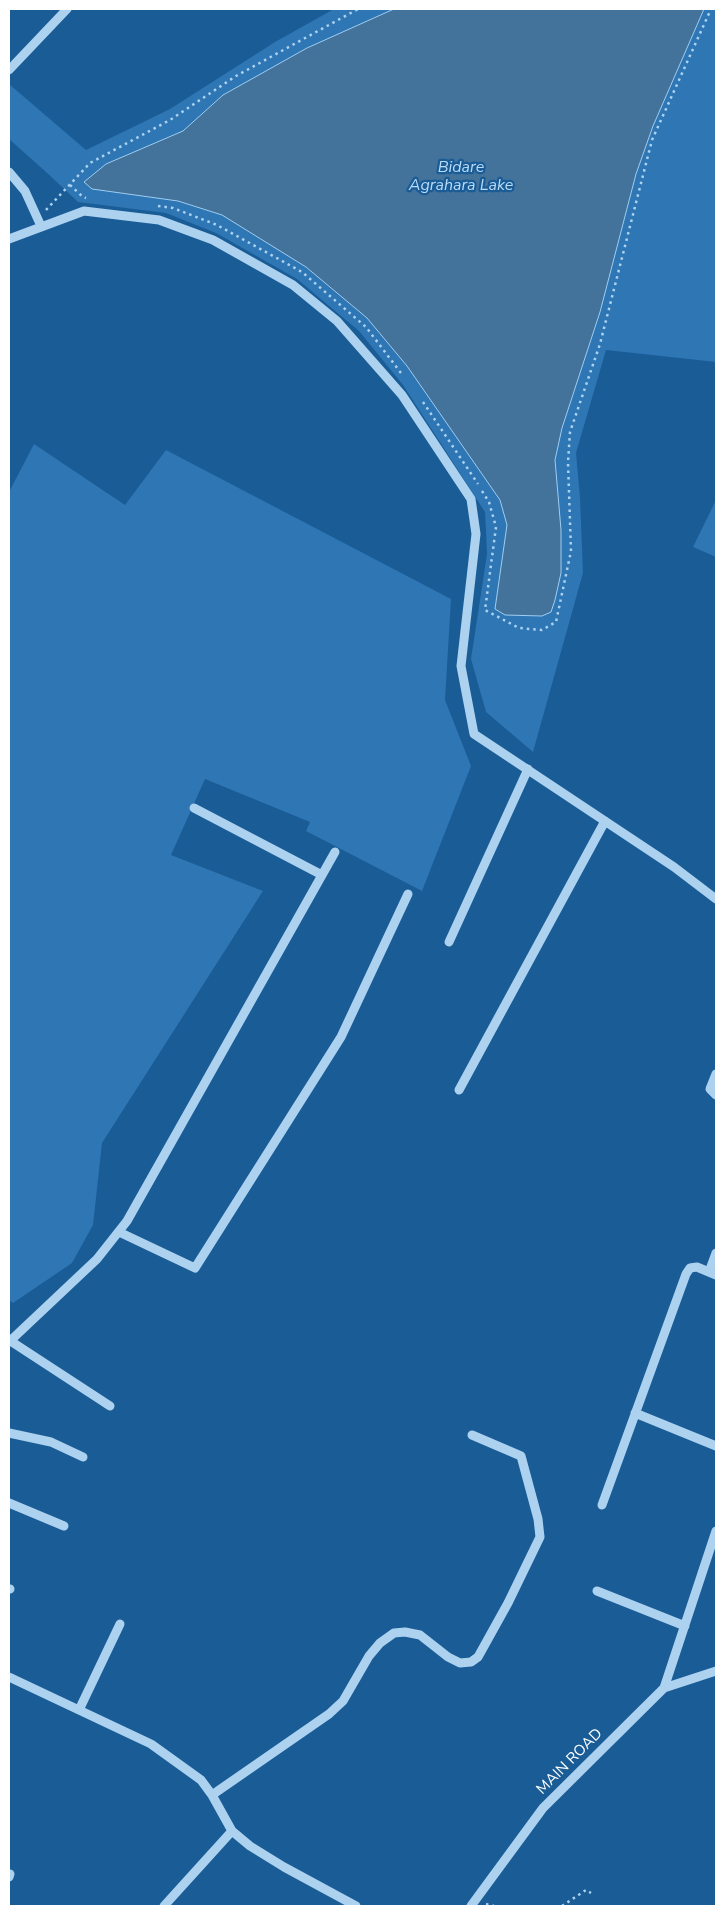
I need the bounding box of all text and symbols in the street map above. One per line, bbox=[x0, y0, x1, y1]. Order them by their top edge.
water label: Bidare Agrahara Lake bbox=[409, 158, 513, 196]
street label: MAIN ROAD bbox=[533, 1725, 607, 1799]

